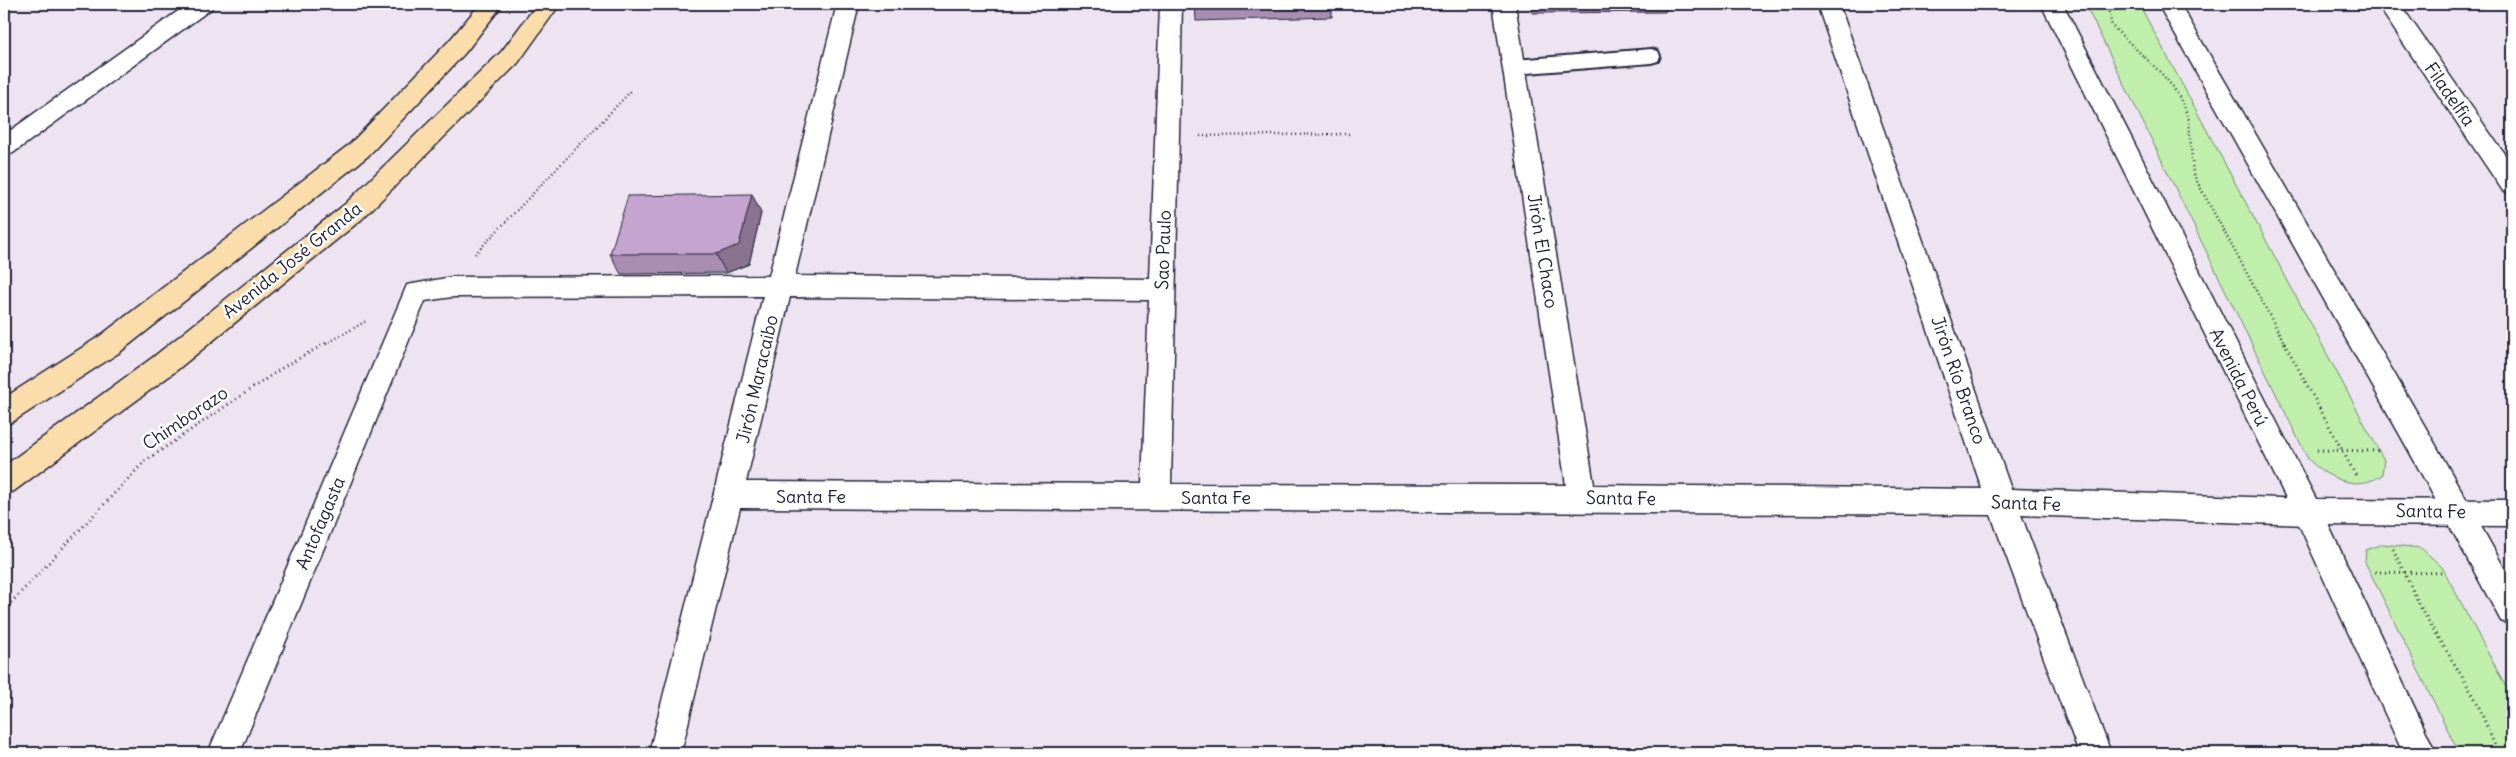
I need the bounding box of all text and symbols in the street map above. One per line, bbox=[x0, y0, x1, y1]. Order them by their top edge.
street label: Filadelfia bbox=[2420, 58, 2480, 130]
street label: Jirón El Chaco bbox=[1523, 192, 1563, 310]
street label: Avenida José Granda bbox=[218, 197, 366, 323]
street label: Sao Paulo bbox=[1150, 210, 1176, 290]
street label: Jirón Maracaibo bbox=[731, 313, 783, 445]
street label: Jirón Río Branco bbox=[1926, 313, 1992, 447]
street label: Avenida Perú bbox=[2204, 324, 2274, 430]
street label: Chimborazo bbox=[138, 381, 232, 455]
street label: Antofagasta bbox=[290, 473, 350, 573]
street label: Santa Fe bbox=[776, 485, 846, 508]
street label: Santa Fe bbox=[1181, 486, 1251, 509]
street label: Santa Fe bbox=[1586, 486, 1656, 510]
street label: Santa Fe bbox=[1991, 490, 2061, 516]
street label: Santa Fe bbox=[2396, 499, 2466, 523]

